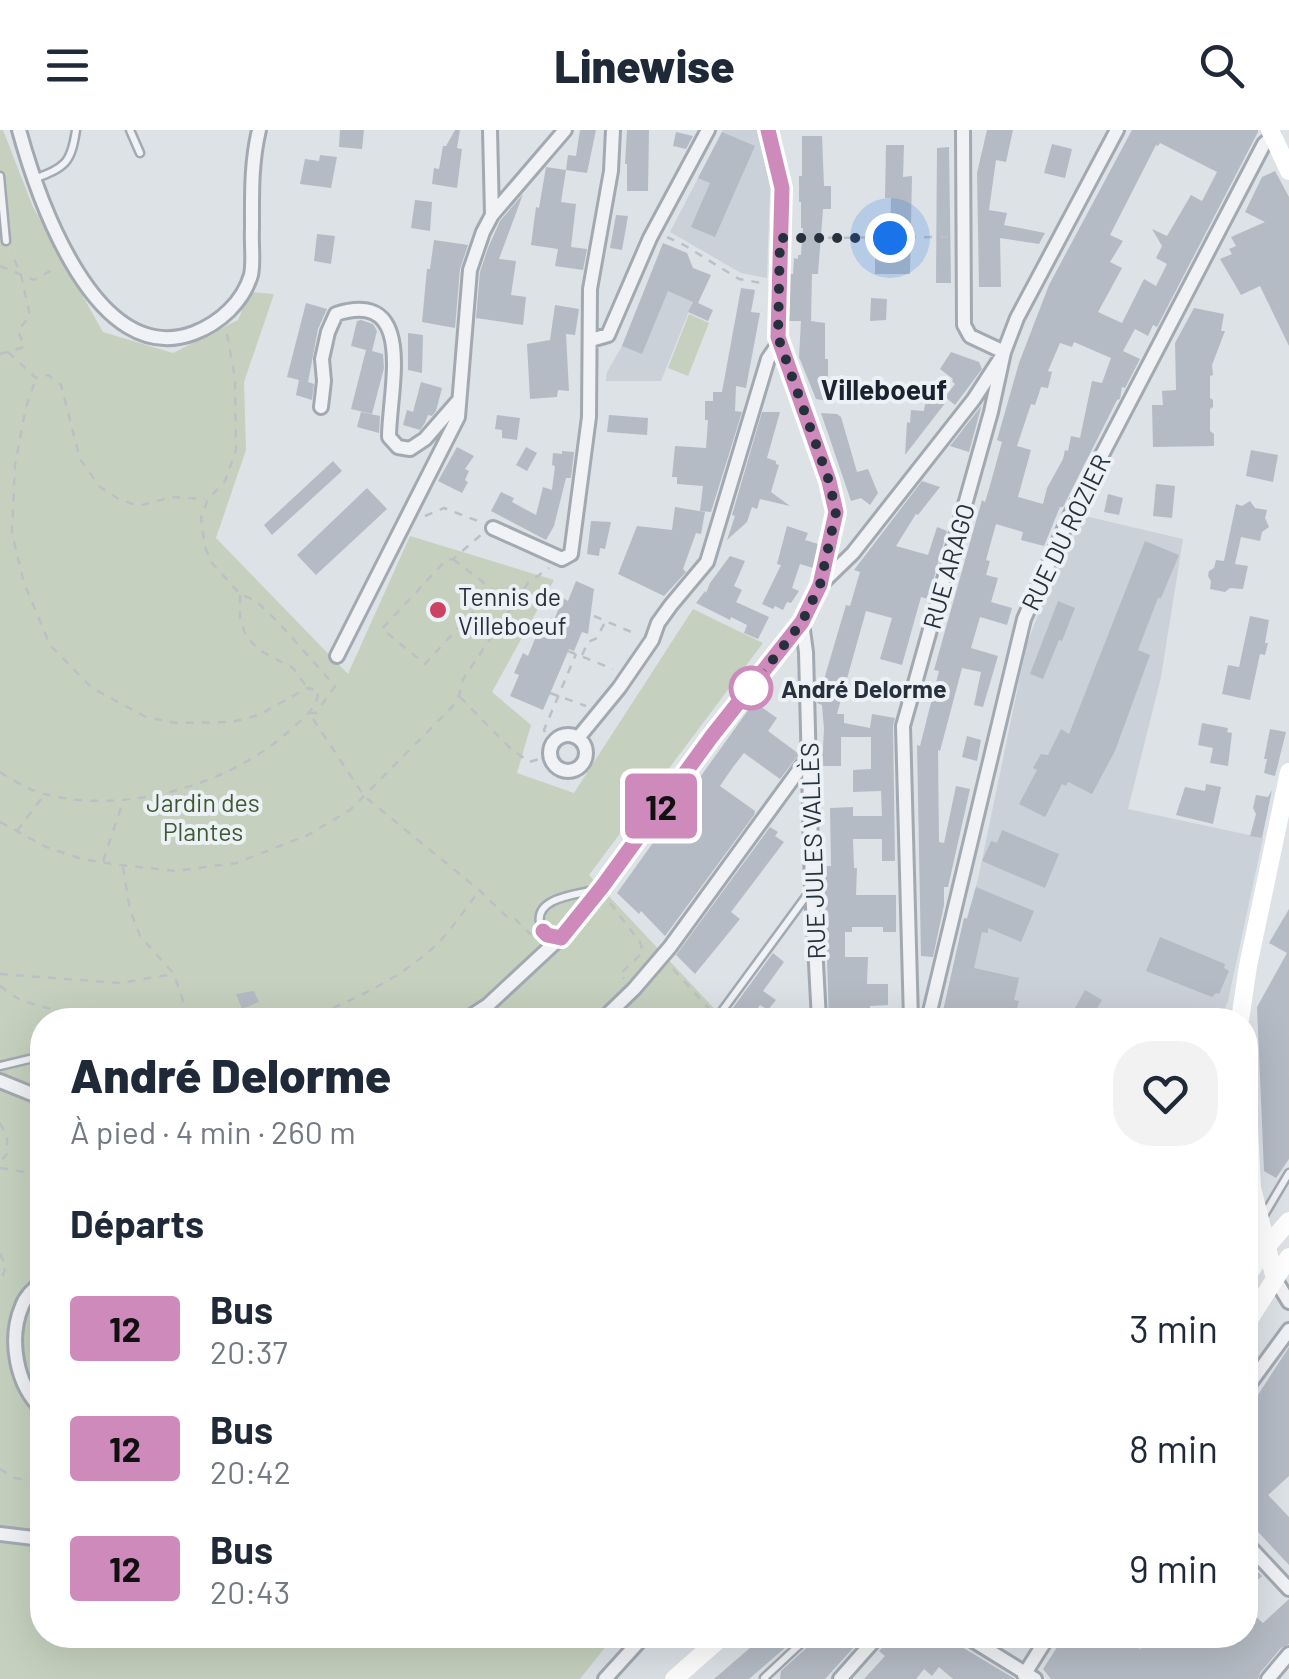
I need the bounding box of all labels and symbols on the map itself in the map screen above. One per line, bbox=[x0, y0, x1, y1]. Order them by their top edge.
your location bbox=[865, 213, 915, 263]
district label: Villeboeuf bbox=[821, 372, 947, 406]
street label: RUE DU ROZIER bbox=[1014, 449, 1116, 615]
street label: RUE ARAGO bbox=[916, 500, 980, 632]
place label: Tennis de Villeboeuf bbox=[458, 581, 567, 640]
marker: Tennis de Villeboeuf bbox=[427, 599, 449, 621]
marker: André Delorme bbox=[730, 667, 772, 709]
place label: André Delorme bbox=[781, 673, 947, 703]
street label: RUE JULES VALLÈS bbox=[793, 742, 831, 960]
line badge: 12 bbox=[616, 774, 706, 838]
park label: Jardin des Plantes bbox=[146, 787, 260, 846]

